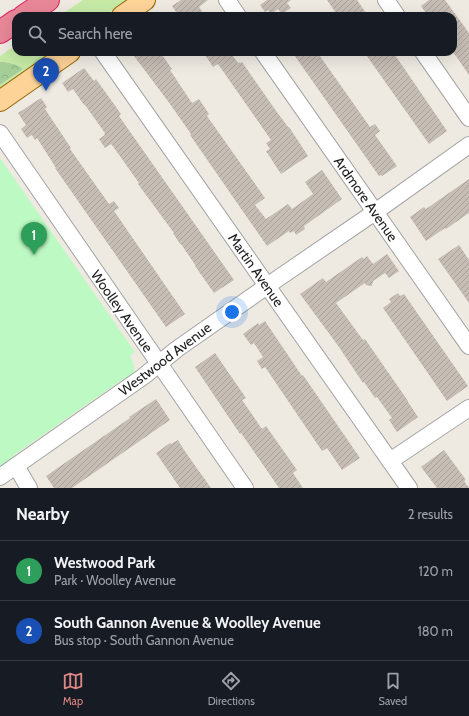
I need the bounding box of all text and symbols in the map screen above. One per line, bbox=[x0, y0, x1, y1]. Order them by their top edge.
search box bbox=[12, 12, 457, 56]
icon: search bbox=[26, 23, 48, 45]
text: Search here bbox=[58, 25, 133, 43]
pin: 2 bbox=[33, 58, 59, 91]
street label: Ardmore Avenue bbox=[330, 153, 402, 245]
pin: 1 bbox=[21, 222, 47, 255]
street label: Martin Avenue bbox=[224, 230, 288, 310]
street label: Woolley Avenue bbox=[87, 266, 157, 356]
your location bbox=[222, 302, 242, 322]
street label: Westwood Avenue bbox=[115, 318, 215, 400]
text: Nearby bbox=[16, 504, 69, 524]
text: 2 results bbox=[408, 506, 453, 522]
text: Westwood Park bbox=[54, 554, 155, 572]
text: 1 bbox=[27, 563, 31, 579]
text: 120 m bbox=[419, 563, 453, 579]
text: Park · Woolley Avenue bbox=[54, 572, 176, 588]
text: South Gannon Avenue & Woolley Avenue bbox=[54, 614, 321, 632]
text: 2 bbox=[26, 623, 32, 639]
text: 180 m bbox=[417, 623, 453, 639]
text: Bus stop · South Gannon Avenue bbox=[54, 632, 234, 648]
tab: Map bbox=[62, 670, 84, 708]
tab: Directions bbox=[208, 670, 255, 708]
tab: Saved bbox=[379, 670, 407, 708]

